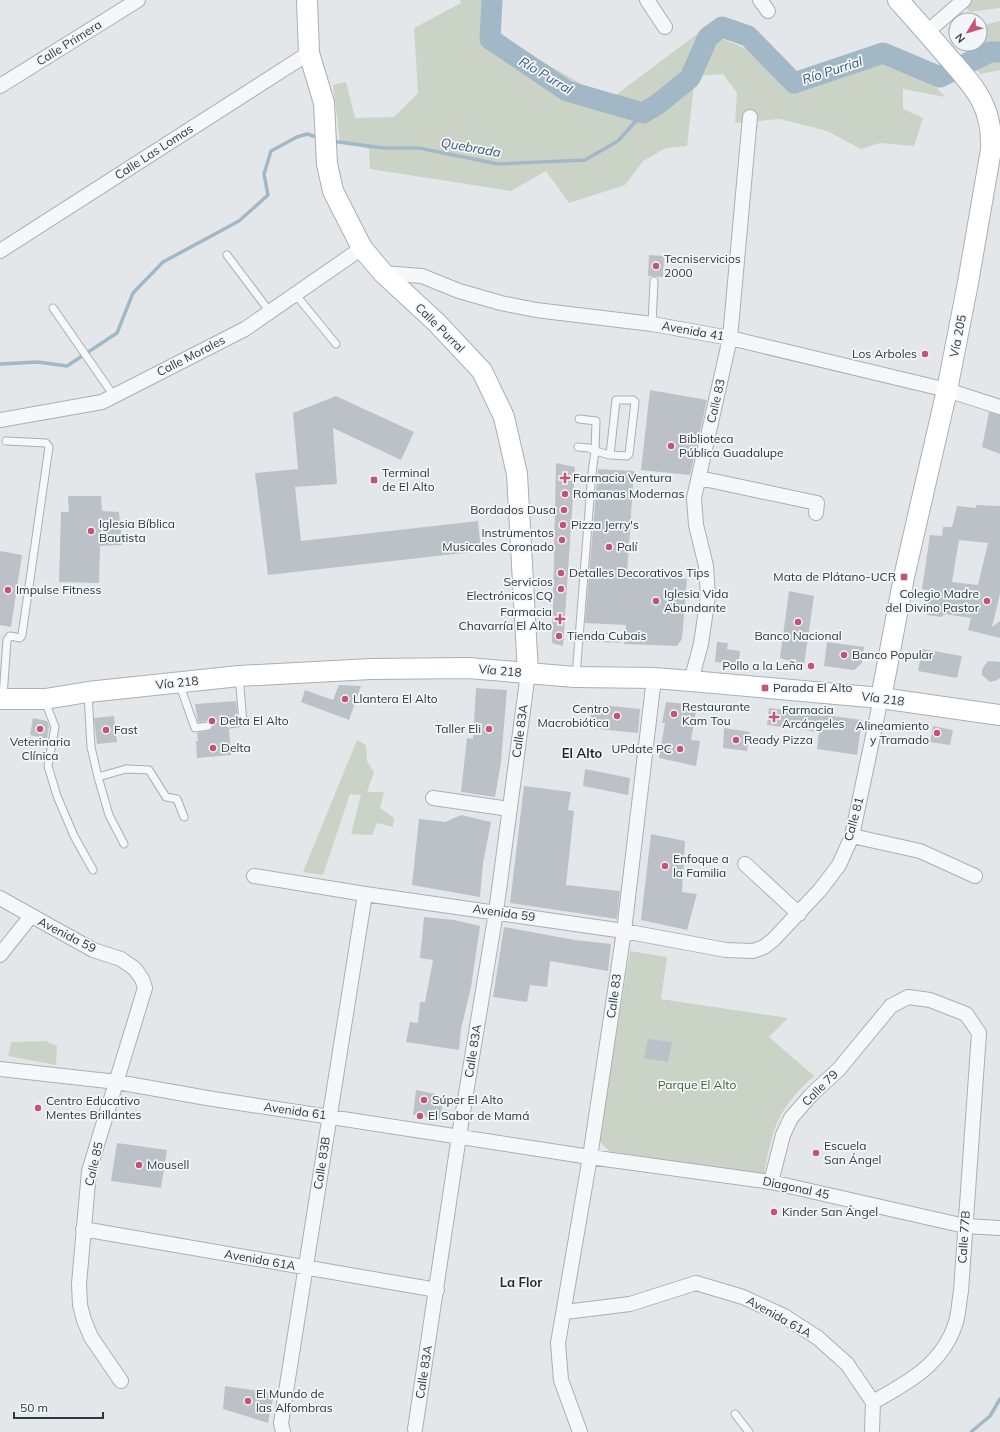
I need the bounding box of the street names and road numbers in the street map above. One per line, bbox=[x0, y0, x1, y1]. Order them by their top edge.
street label: Calle Primera bbox=[33, 17, 104, 69]
street label: Calle Las Lomas bbox=[112, 121, 196, 182]
street label: Calle Purral bbox=[412, 300, 468, 356]
street label: Vía 205 bbox=[946, 313, 969, 359]
street label: Avenida 41 bbox=[661, 318, 725, 343]
street label: Calle Morales bbox=[154, 332, 227, 379]
street label: Calle 83 bbox=[703, 377, 728, 424]
street label: Vía 218 bbox=[478, 661, 522, 680]
street label: Vía 218 bbox=[155, 673, 199, 692]
street label: Vía 218 bbox=[861, 688, 905, 709]
street label: Calle 83A bbox=[508, 703, 531, 759]
street label: Calle 81 bbox=[840, 795, 867, 843]
street label: Avenida 59 bbox=[472, 901, 536, 924]
street label: Avenida 59 bbox=[36, 914, 99, 956]
street label: Calle 83 bbox=[603, 973, 624, 1019]
street label: Calle 83A bbox=[461, 1023, 484, 1079]
street label: Calle 79 bbox=[798, 1066, 841, 1109]
street label: Avenida 61 bbox=[263, 1099, 327, 1122]
street label: Calle 83B bbox=[310, 1135, 333, 1190]
street label: Calle 85 bbox=[81, 1140, 106, 1187]
street label: Diagonal 45 bbox=[761, 1173, 831, 1202]
street label: Calle 77B bbox=[954, 1210, 973, 1264]
street label: Avenida 61A bbox=[223, 1246, 297, 1273]
street label: Avenida 61A bbox=[744, 1293, 814, 1341]
street label: Calle 83A bbox=[412, 1344, 435, 1400]

